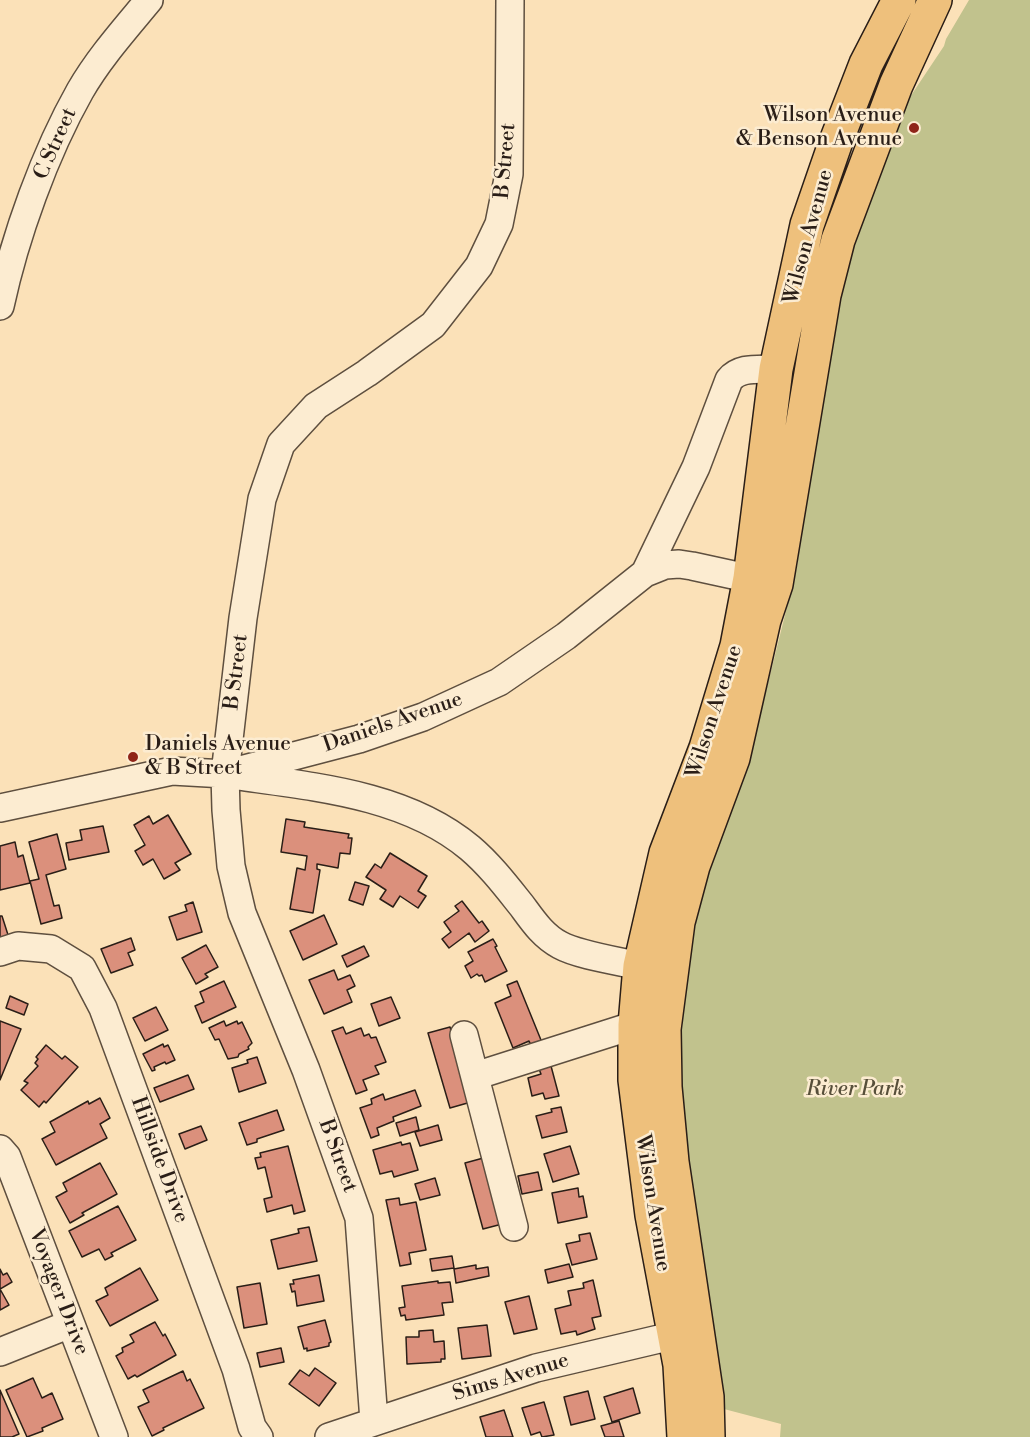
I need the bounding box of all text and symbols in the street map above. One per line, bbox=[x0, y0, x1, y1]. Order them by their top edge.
place label: Wilson Avenue & Benson Avenue bbox=[736, 103, 902, 153]
street label: C Street bbox=[29, 104, 83, 184]
marker: Wilson Avenue & Benson Avenue bbox=[907, 121, 921, 135]
street label: B Street bbox=[490, 122, 522, 200]
street label: Wilson Avenue bbox=[779, 167, 839, 307]
street label: B Street bbox=[220, 633, 254, 711]
street label: Wilson Avenue bbox=[682, 642, 748, 782]
street label: Daniels Avenue bbox=[320, 687, 466, 759]
place label: Daniels Avenue & B Street bbox=[145, 732, 291, 782]
marker: Daniels Avenue & B Street bbox=[126, 750, 140, 764]
park label: River Park bbox=[806, 1077, 904, 1103]
street label: Hillside Drive bbox=[124, 1093, 194, 1227]
street label: B Street bbox=[312, 1116, 362, 1196]
street label: Wilson Avenue bbox=[629, 1133, 675, 1273]
street label: Voyager Drive bbox=[22, 1225, 94, 1359]
street label: Sims Avenue bbox=[450, 1348, 572, 1408]

